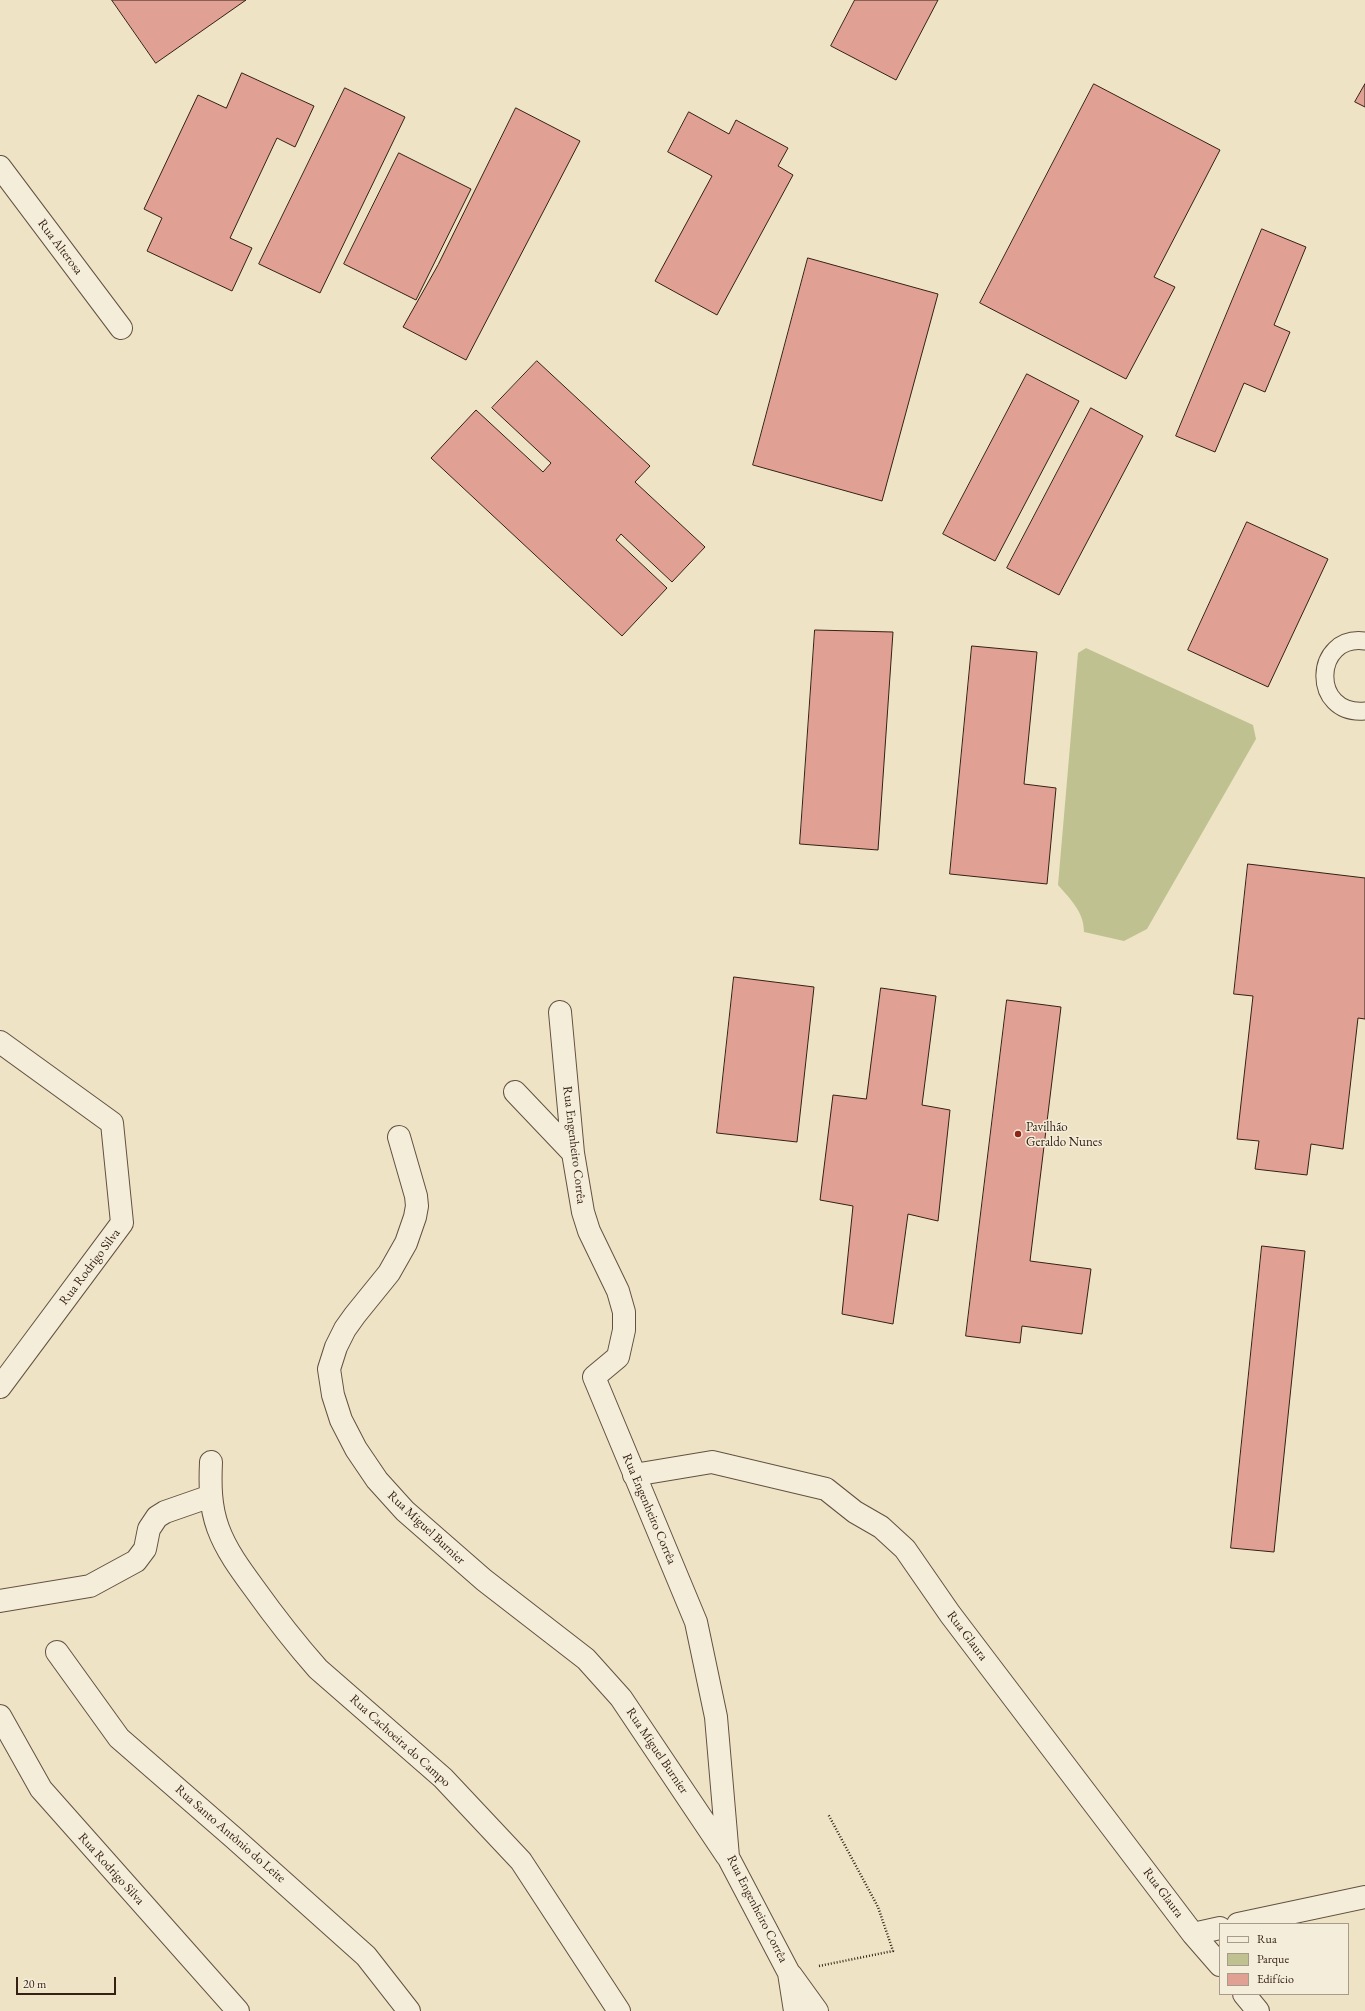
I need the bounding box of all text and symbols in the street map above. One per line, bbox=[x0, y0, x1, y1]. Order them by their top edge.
street label: Rua Alterosa bbox=[34, 216, 86, 278]
street label: Rua Engenheiro Corrêa bbox=[559, 1085, 589, 1205]
place label: Pavilhão Geraldo Nunes bbox=[1026, 1119, 1102, 1150]
marker: Pavilhão Geraldo Nunes bbox=[1013, 1129, 1023, 1139]
street label: Rua Rodrigo Silva bbox=[56, 1226, 124, 1308]
street label: Rua Engenheiro Corrêa bbox=[619, 1451, 679, 1567]
street label: Rua Miguel Burnier bbox=[384, 1488, 468, 1568]
street label: Rua Glaura bbox=[943, 1608, 991, 1664]
street label: Rua Cachoeira do Campo bbox=[346, 1692, 454, 1790]
street label: Rua Miguel Burnier bbox=[622, 1705, 692, 1797]
street label: Rua Santo Antônio do Leite bbox=[172, 1782, 288, 1886]
street label: Rua Rodrigo Silva bbox=[75, 1830, 147, 1908]
street label: Rua Engenheiro Corrêa bbox=[723, 1853, 791, 1965]
street label: Rua Glaura bbox=[1139, 1865, 1187, 1921]
legend bbox=[1219, 1923, 1349, 1995]
text: Rua bbox=[1257, 1931, 1277, 1947]
text: Parque bbox=[1257, 1951, 1289, 1967]
scale bar bbox=[18, 1969, 118, 1995]
text: Edifício bbox=[1257, 1971, 1294, 1987]
text: 20 m bbox=[23, 1976, 46, 1992]

